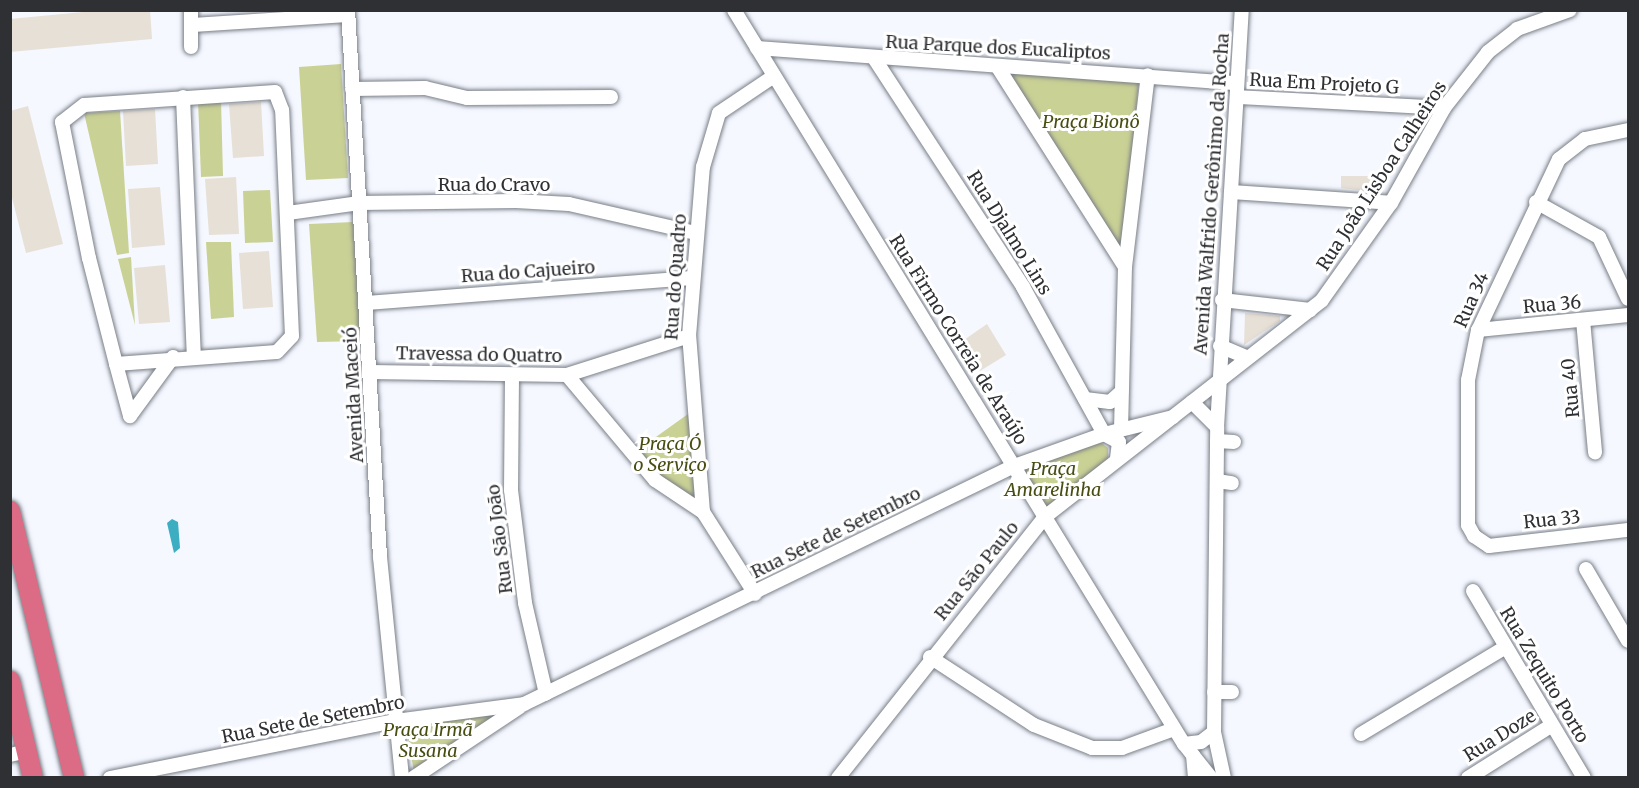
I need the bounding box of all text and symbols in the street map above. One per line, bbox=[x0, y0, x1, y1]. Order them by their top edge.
street label: Rua Parque dos Eucaliptos bbox=[885, 31, 1111, 65]
street label: Avenida Walfrido Gerônimo da Rocha bbox=[1190, 32, 1234, 356]
street label: Rua Em Projeto G bbox=[1249, 69, 1399, 99]
street label: Rua João Lisboa Calheiros bbox=[1313, 77, 1451, 275]
park label: Praça Bionô bbox=[1042, 111, 1140, 133]
street label: Rua Djalmo Lins bbox=[962, 167, 1056, 299]
street label: Rua do Cravo bbox=[438, 174, 550, 196]
street label: Rua do Quadro bbox=[661, 213, 691, 341]
street label: Rua Firmo Correia de Araújo bbox=[884, 231, 1032, 449]
street label: Rua do Cajueiro bbox=[460, 257, 596, 287]
street label: Rua 34 bbox=[1450, 269, 1494, 331]
street label: Rua 36 bbox=[1522, 292, 1582, 318]
street label: Avenida Maceió bbox=[340, 327, 368, 463]
street label: Travessa do Quatro bbox=[396, 343, 562, 367]
street label: Rua 40 bbox=[1558, 357, 1584, 419]
park label: Praça Ó o Serviço bbox=[633, 434, 707, 476]
park label: Praça Amarelinha bbox=[1005, 459, 1101, 502]
street label: Rua São João bbox=[483, 483, 517, 595]
street label: Rua Sete de Setembro bbox=[748, 483, 924, 583]
street label: Rua 33 bbox=[1522, 506, 1582, 534]
street label: Rua São Paulo bbox=[931, 517, 1023, 625]
street label: Rua Zequito Porto bbox=[1495, 603, 1593, 747]
street label: Rua Sete de Setembro bbox=[220, 692, 406, 748]
street label: Rua Doze bbox=[1460, 705, 1540, 767]
park label: Praça Irmã Susana bbox=[383, 720, 473, 762]

